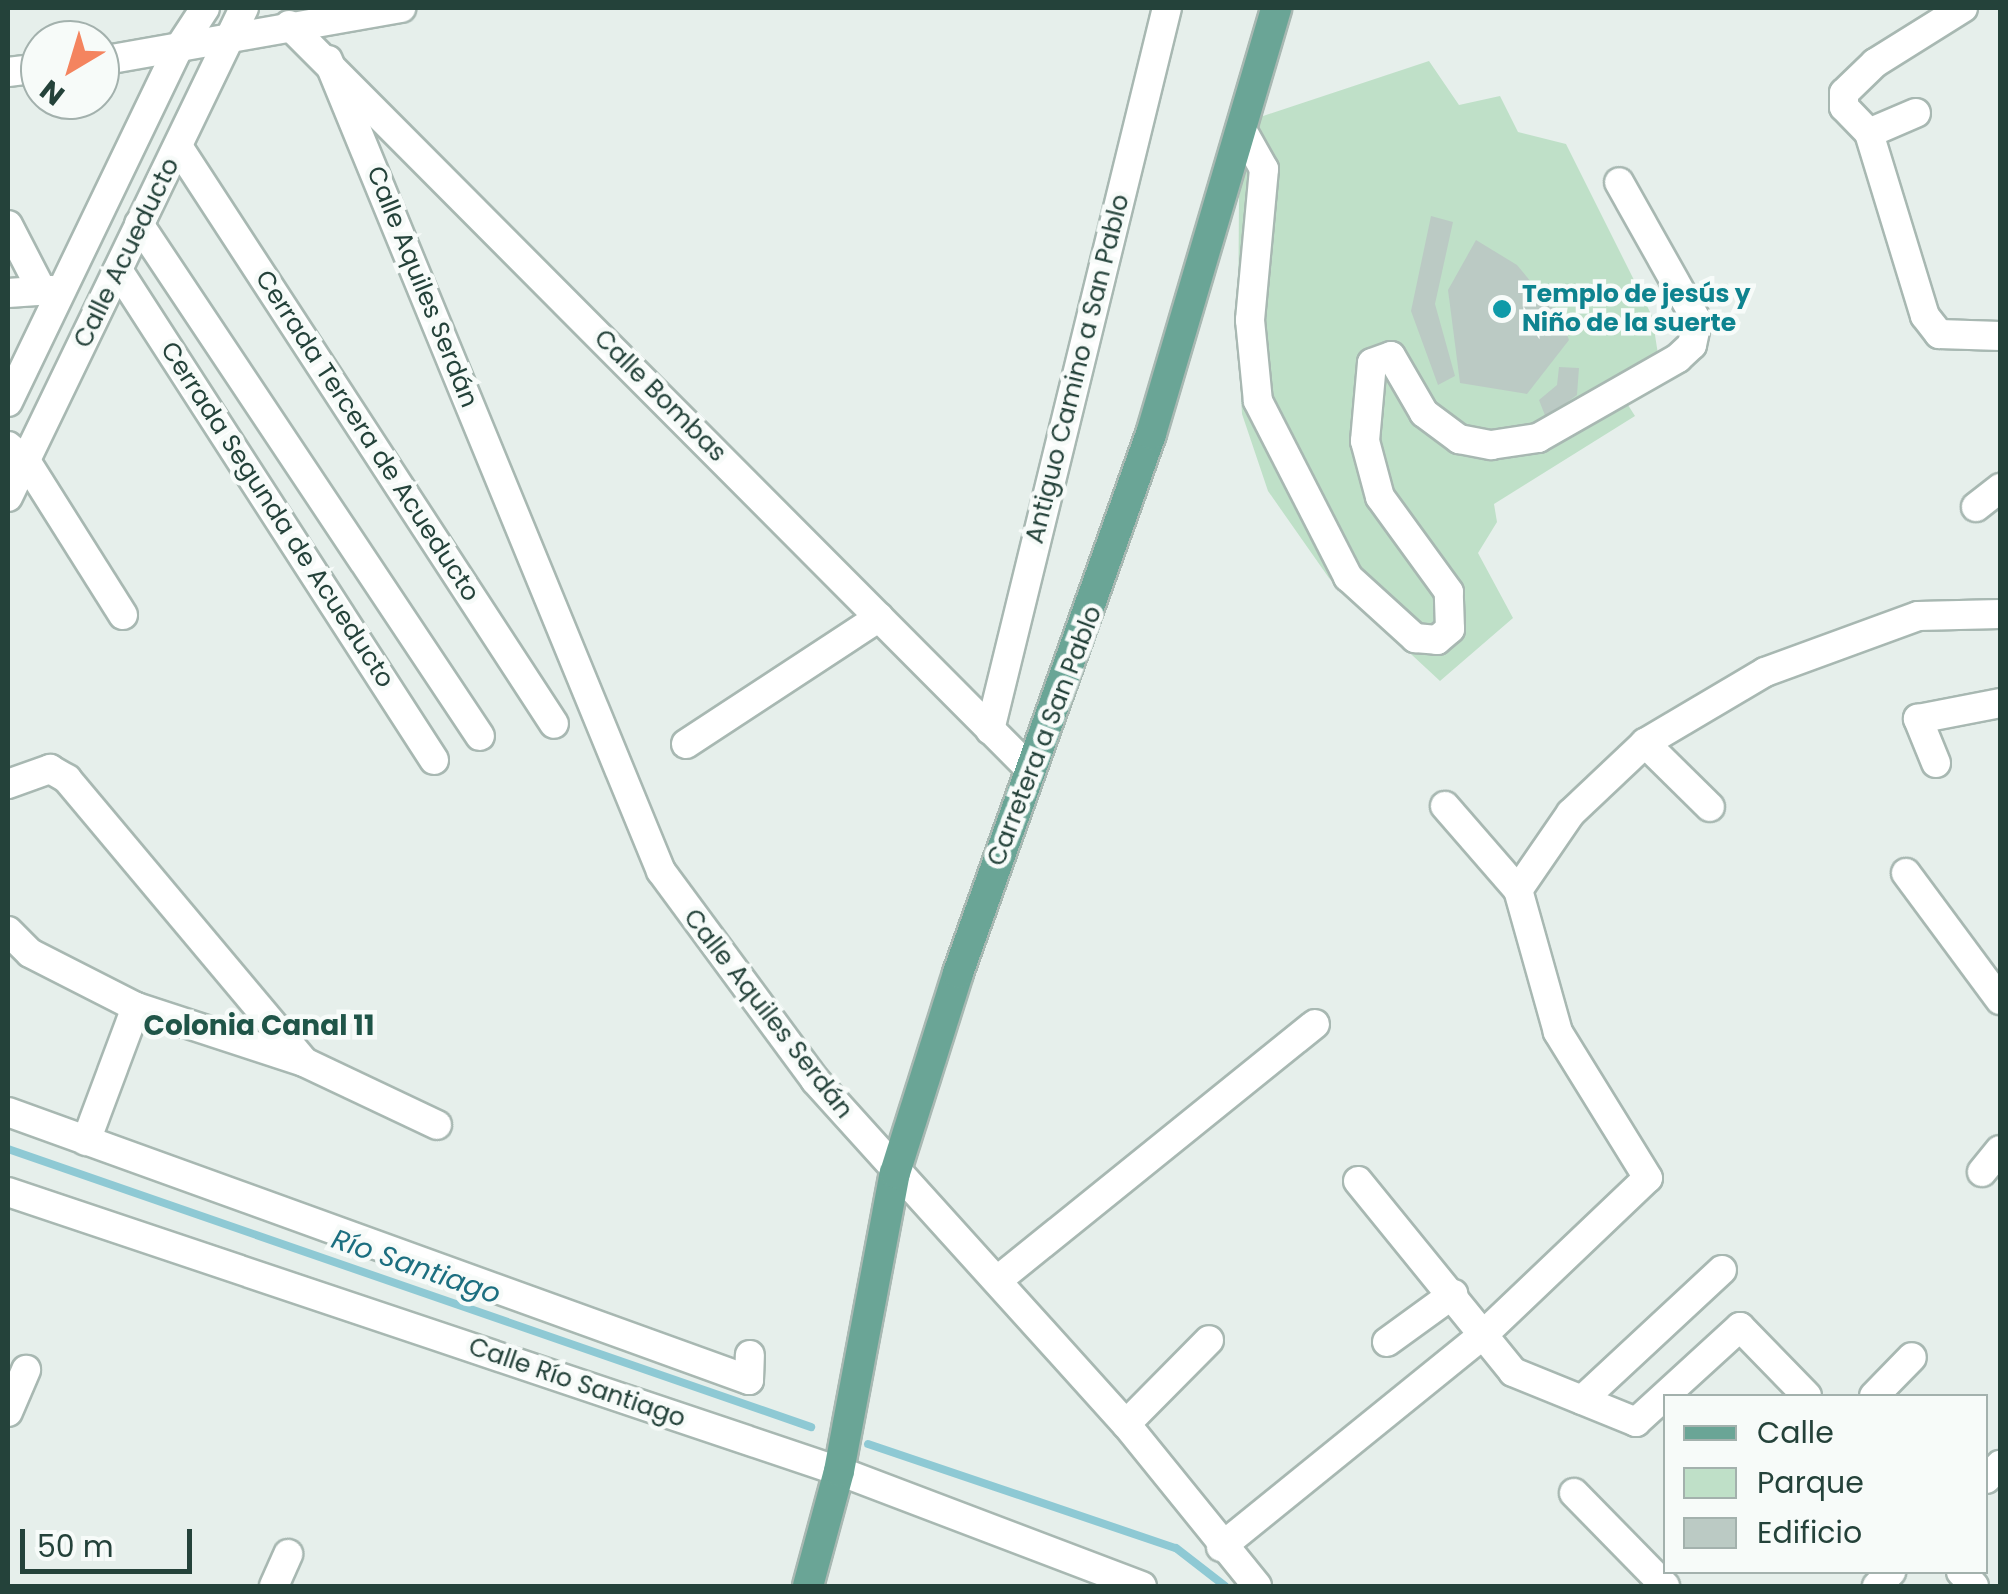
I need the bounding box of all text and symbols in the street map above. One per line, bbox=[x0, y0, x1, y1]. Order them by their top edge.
north arrow bbox=[20, 20, 120, 120]
text: N bbox=[32, 71, 73, 114]
street label: Calle Acueducto bbox=[68, 153, 186, 353]
street label: Calle Aquiles Serdán bbox=[360, 162, 484, 412]
street label: Antiguo Camino a San Pablo bbox=[1020, 191, 1136, 547]
street label: Cerrada Tercera de Acueducto bbox=[249, 265, 485, 607]
place label: Templo de jesús y Niño de la suerte bbox=[1522, 280, 1750, 339]
marker: Templo de jesús y Niño de la suerte bbox=[1491, 298, 1513, 320]
street label: Calle Bombas bbox=[588, 324, 732, 468]
street label: Cerrada Segunda de Acueducto bbox=[154, 337, 400, 693]
street label: Carretera a San Pablo bbox=[982, 602, 1108, 870]
street label: Calle Aquiles Serdán bbox=[677, 903, 859, 1125]
district label: Colonia Canal 11 bbox=[144, 1009, 374, 1043]
water label: Río Santiago bbox=[327, 1222, 505, 1312]
street label: Calle Río Santiago bbox=[465, 1332, 689, 1434]
legend bbox=[1663, 1394, 1988, 1574]
text: Calle bbox=[1757, 1411, 1834, 1454]
text: Parque bbox=[1757, 1461, 1864, 1504]
scale bar bbox=[25, 1509, 198, 1571]
text: Edificio bbox=[1757, 1511, 1862, 1554]
text: 50 m bbox=[37, 1525, 114, 1568]

